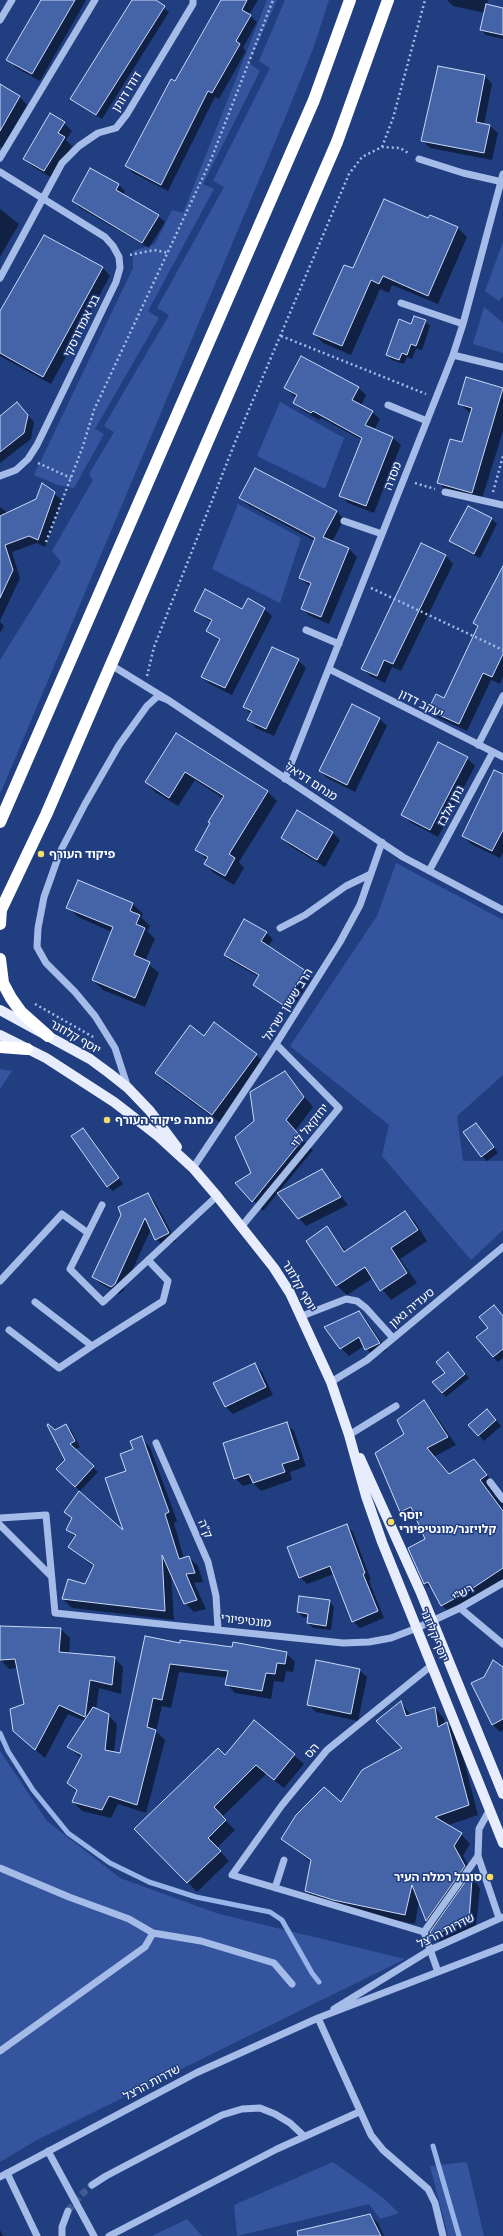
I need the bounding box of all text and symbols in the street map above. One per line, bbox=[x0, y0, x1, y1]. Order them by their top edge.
street label: דודו דותן bbox=[109, 69, 145, 115]
street label: בני אמדורסקי bbox=[61, 292, 103, 360]
street label: מסדה bbox=[381, 460, 405, 492]
street label: יעקב דדון bbox=[396, 687, 446, 721]
street label: מנחם דניאל bbox=[282, 760, 340, 804]
street label: נתן אלבז bbox=[434, 783, 468, 829]
place label: פיקוד העורף bbox=[49, 847, 115, 861]
marker: פיקוד העורף bbox=[36, 849, 46, 859]
street label: הרב ששון ישראל bbox=[260, 966, 316, 1044]
street label: יוסף קלוזנר bbox=[47, 1017, 103, 1057]
street label: יחזקאל לוי bbox=[288, 1101, 332, 1151]
place label: מחנה פיקוד העורף bbox=[115, 1113, 213, 1127]
marker: מחנה פיקוד העורף bbox=[102, 1115, 112, 1125]
street label: יוסף קלוזנר bbox=[279, 1258, 319, 1314]
street label: סעדיה גאון bbox=[387, 1285, 437, 1331]
place label: יוסף קלויזנר/מונטיפיורי bbox=[399, 1508, 496, 1536]
street label: ק"ה bbox=[195, 1517, 215, 1541]
marker: יוסף קלויזנר/מונטיפיורי bbox=[386, 1517, 396, 1527]
street label: רש"י bbox=[450, 1581, 476, 1605]
street label: יוסף קלוזנר bbox=[417, 1606, 451, 1664]
street label: מונטיפיורי bbox=[220, 1611, 272, 1631]
street label: הס bbox=[302, 1741, 322, 1761]
place label: סונול רמלה העיר bbox=[394, 1870, 482, 1884]
marker: סונול רמלה העיר bbox=[485, 1872, 495, 1882]
street label: שדרות הרצל bbox=[415, 1910, 477, 1952]
street label: שדרות הרצל bbox=[121, 2062, 183, 2104]

